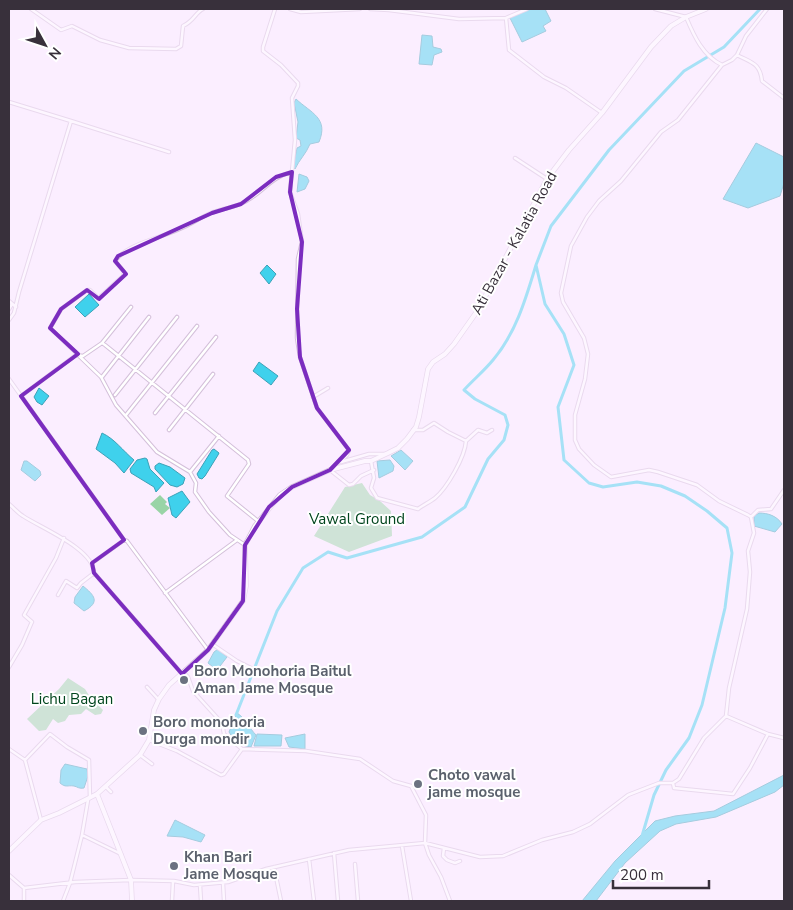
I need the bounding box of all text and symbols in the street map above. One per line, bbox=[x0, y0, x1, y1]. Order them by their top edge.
north arrow bbox=[20, 20, 70, 70]
text: N bbox=[44, 43, 65, 63]
street label: Ati Bazar - Kalatia Road bbox=[466, 168, 562, 318]
park label: Vawal Ground bbox=[308, 509, 405, 529]
place label: Boro Monohoria Baitul Aman Jame Mosque bbox=[194, 661, 352, 698]
marker: Boro Monohoria Baitul Aman Jame Mosque bbox=[178, 674, 190, 686]
park label: Lichu Bagan bbox=[31, 689, 113, 709]
place label: Boro monohoria Durga mondir bbox=[153, 712, 265, 749]
marker: Boro monohoria Durga mondir bbox=[137, 725, 149, 737]
place label: Choto vawal jame mosque bbox=[427, 765, 520, 802]
marker: Choto vawal jame mosque bbox=[412, 778, 424, 790]
place label: Khan Bari Jame Mosque bbox=[183, 847, 278, 884]
scale bar bbox=[613, 858, 709, 890]
marker: Khan Bari Jame Mosque bbox=[168, 860, 180, 872]
text: 200 m bbox=[620, 865, 664, 885]

